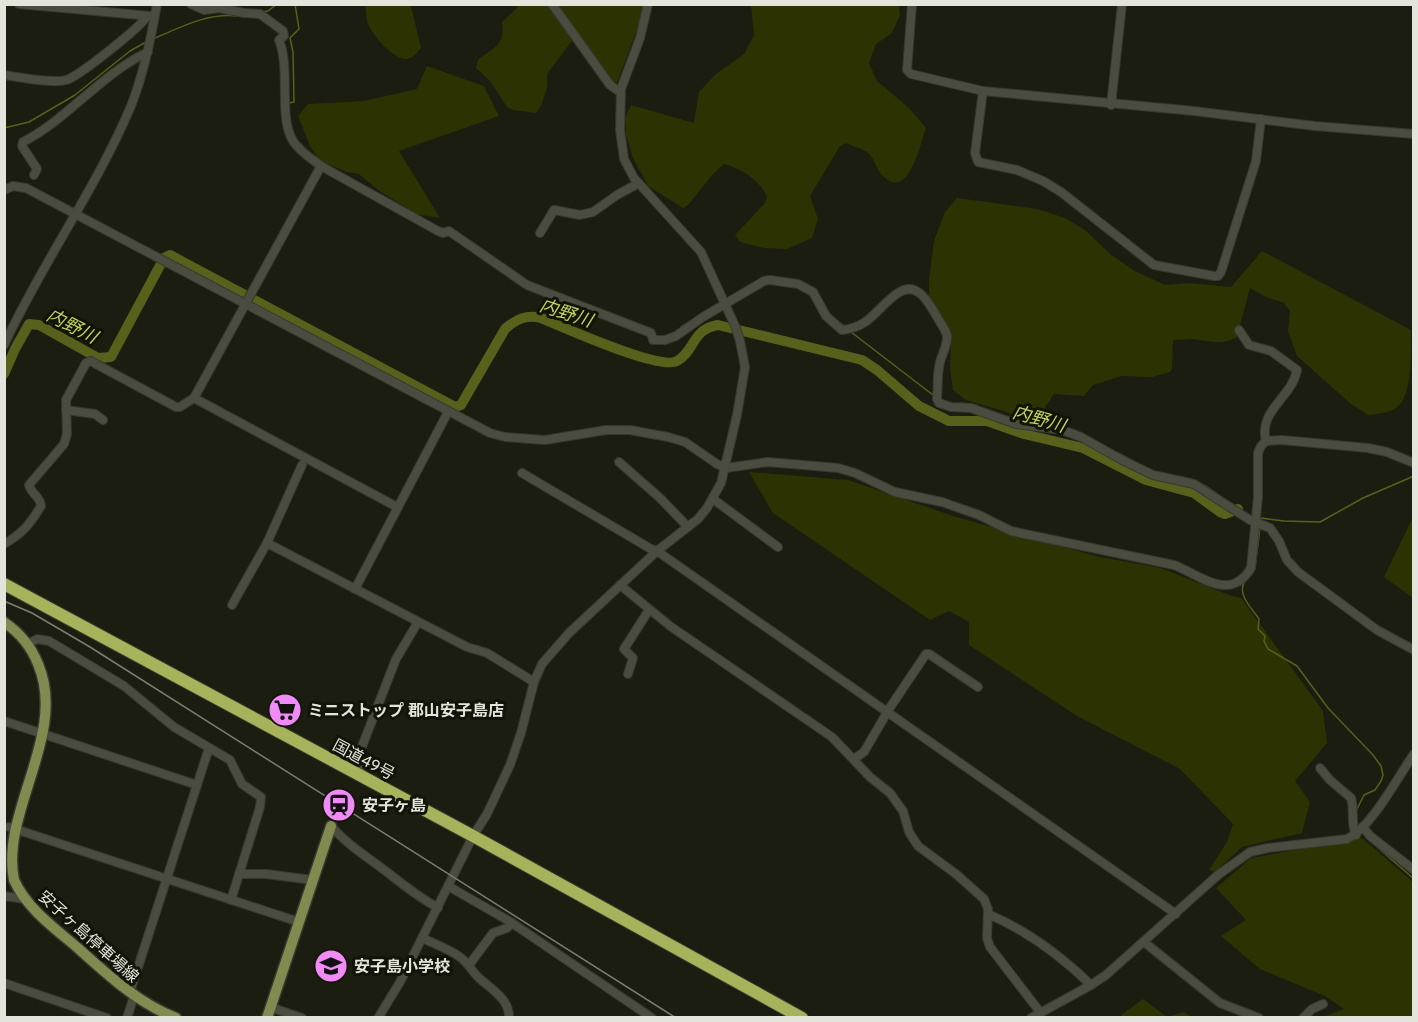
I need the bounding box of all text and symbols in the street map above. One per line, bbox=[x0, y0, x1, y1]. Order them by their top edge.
water label: 内野川 bbox=[536, 295, 597, 334]
water label: 内野川 bbox=[42, 305, 102, 351]
water label: 内野川 bbox=[1009, 402, 1070, 439]
supermarket icon: ミニストップ 郡山安子島店 bbox=[267, 692, 303, 728]
place label: ミニストップ 郡山安子島店 bbox=[308, 702, 504, 722]
street label: 国道49号 bbox=[329, 736, 397, 785]
station icon: 安子ヶ島 bbox=[321, 787, 357, 823]
place label: 安子ヶ島 bbox=[362, 797, 426, 817]
street label: 安子ヶ島停車場線 bbox=[33, 887, 142, 988]
school or university icon: 安子島小学校 bbox=[313, 948, 349, 984]
place label: 安子島小学校 bbox=[354, 958, 450, 978]

